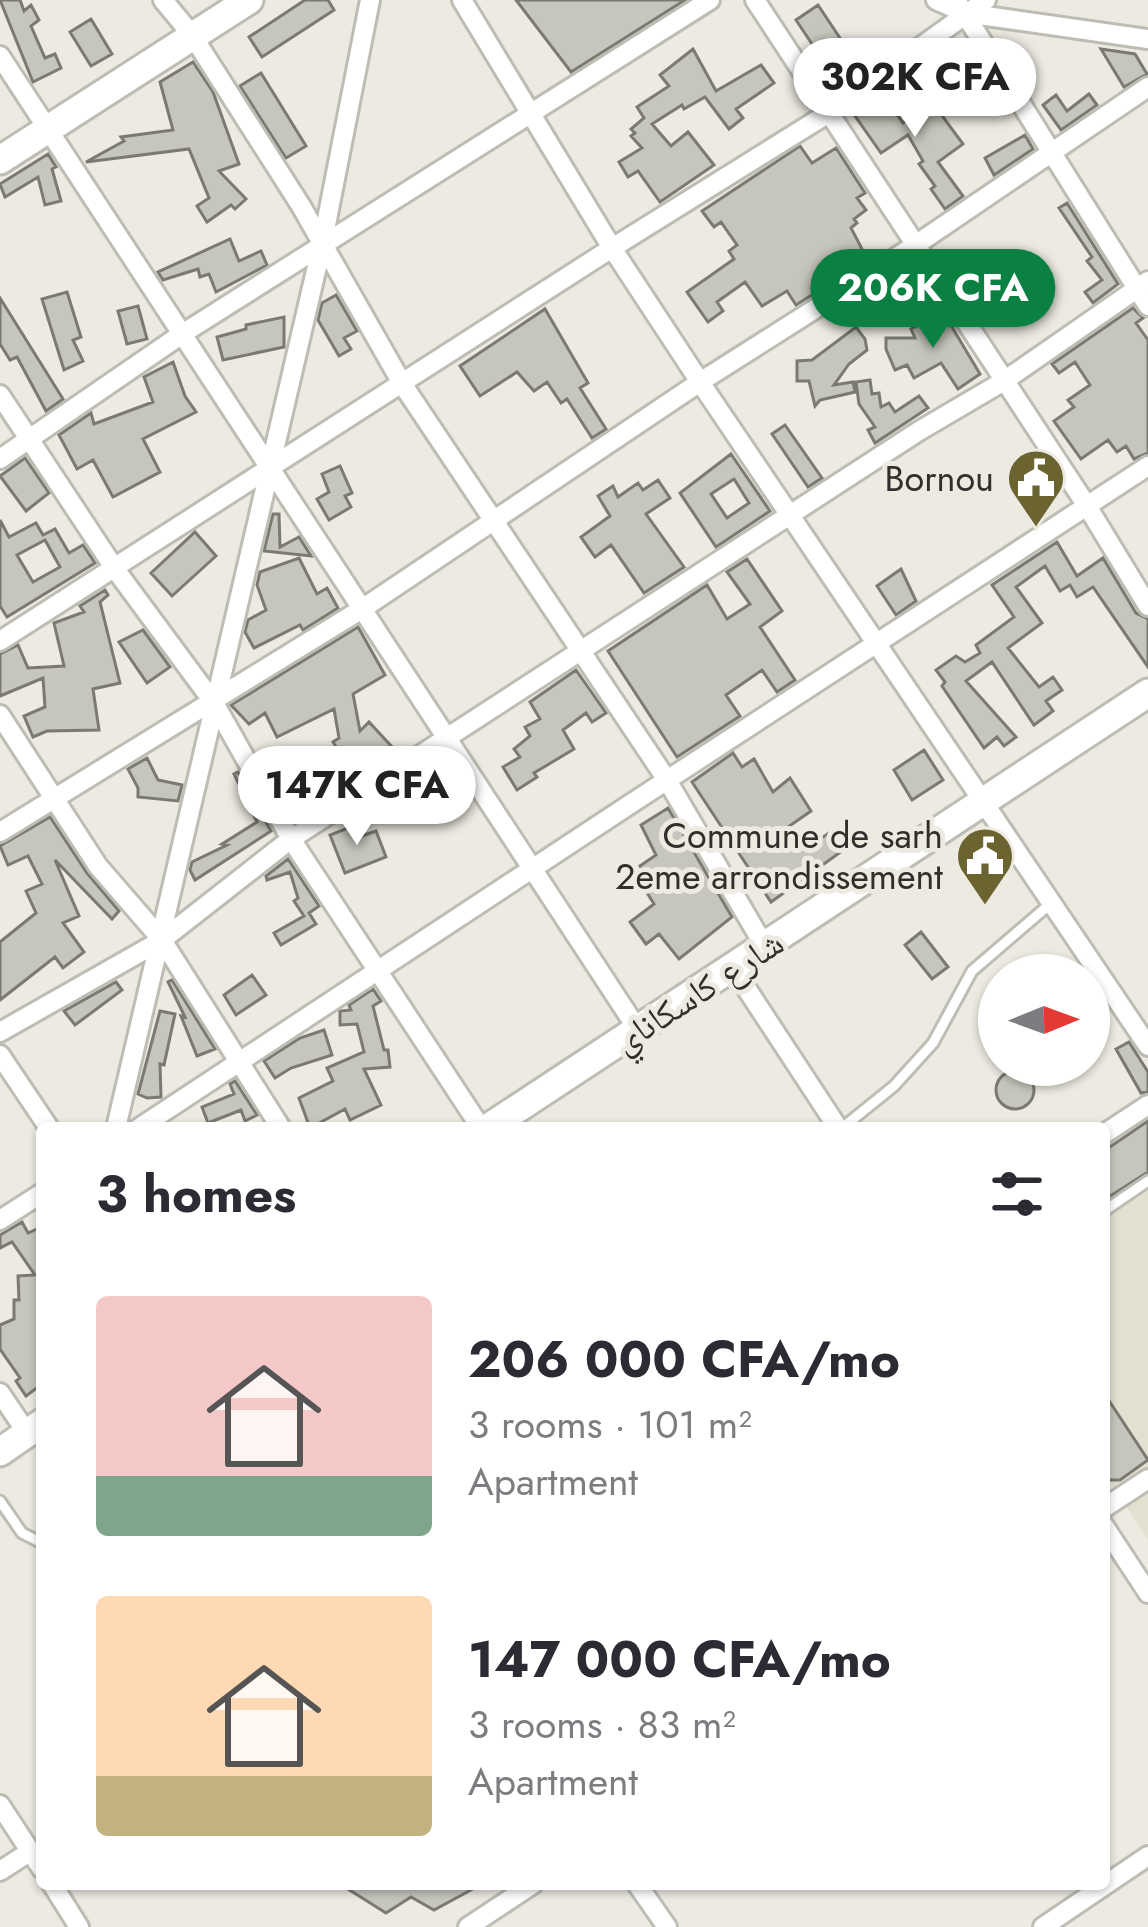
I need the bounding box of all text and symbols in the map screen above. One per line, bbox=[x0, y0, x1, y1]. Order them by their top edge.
pin: 302K CFA bbox=[791, 38, 1039, 140]
text: 302K CFA bbox=[820, 48, 1010, 105]
pin: 206K CFA bbox=[809, 249, 1057, 351]
text: 206K CFA bbox=[837, 259, 1029, 316]
public building icon: Bornou bbox=[1005, 447, 1067, 529]
place label: Bornou bbox=[884, 452, 994, 504]
pin: 147K CFA bbox=[233, 746, 481, 848]
text: 147K CFA bbox=[265, 756, 449, 813]
place label: Commune de sarh 2eme arrondissement bbox=[615, 809, 943, 902]
public building icon: Commune de sarh 2eme arrondissement bbox=[954, 825, 1016, 907]
street label: شارع كاسكاناي bbox=[603, 916, 795, 1068]
north arrow bbox=[978, 954, 1110, 1086]
map controls bbox=[978, 954, 1110, 1086]
text: 3 homes bbox=[96, 1157, 296, 1231]
icon: filters bbox=[984, 1161, 1050, 1227]
text: 206 000 CFA/mo bbox=[468, 1322, 900, 1396]
icon: home bbox=[192, 1344, 336, 1488]
text: 3 rooms · 101 m² bbox=[468, 1396, 752, 1453]
text: Apartment bbox=[468, 1453, 638, 1510]
text: 147 000 CFA/mo bbox=[468, 1622, 891, 1696]
icon: home bbox=[192, 1644, 336, 1788]
text: 3 rooms · 83 m² bbox=[468, 1696, 736, 1753]
text: Apartment bbox=[468, 1753, 638, 1810]

